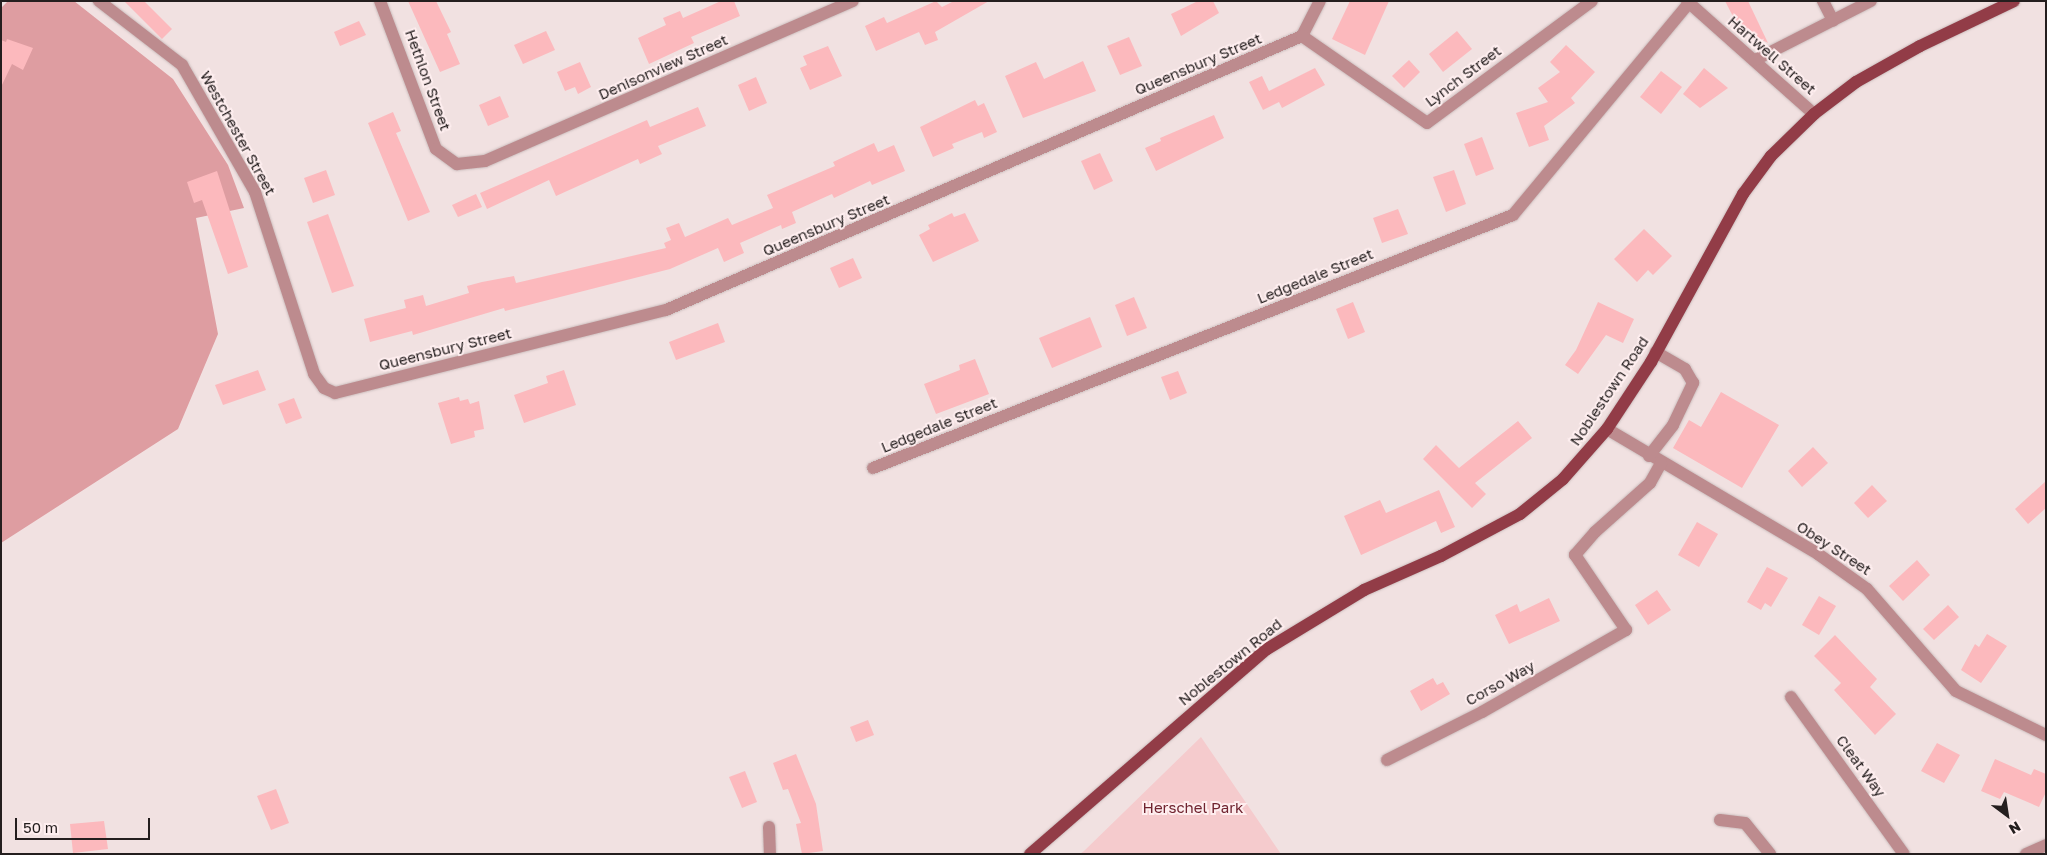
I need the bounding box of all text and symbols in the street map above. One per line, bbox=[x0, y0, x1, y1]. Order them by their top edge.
street label: Hartwell Street bbox=[1724, 12, 1820, 98]
street label: Hethlon Street bbox=[401, 27, 455, 133]
street label: Queensbury Street bbox=[1132, 29, 1264, 99]
street label: Denisonview Street bbox=[596, 30, 730, 104]
street label: Lynch Street bbox=[1421, 42, 1505, 110]
street label: Westchester Street bbox=[196, 68, 280, 198]
street label: Queensbury Street bbox=[760, 190, 892, 260]
street label: Ledgedale Street bbox=[1254, 245, 1376, 307]
street label: Queensbury Street bbox=[377, 324, 513, 374]
street label: Noblestown Road bbox=[1566, 333, 1652, 449]
street label: Ledgedale Street bbox=[878, 394, 1000, 456]
street label: Obey Street bbox=[1793, 517, 1875, 579]
street label: Noblestown Road bbox=[1175, 615, 1285, 709]
street label: Corso Way bbox=[1462, 657, 1538, 709]
street label: Cleat Way bbox=[1833, 732, 1889, 800]
north arrow bbox=[1982, 790, 2032, 840]
park label: Herschel Park bbox=[1142, 799, 1244, 817]
scale bar bbox=[18, 808, 152, 840]
text: 50 m bbox=[23, 818, 58, 836]
text: N bbox=[2006, 818, 2024, 838]

